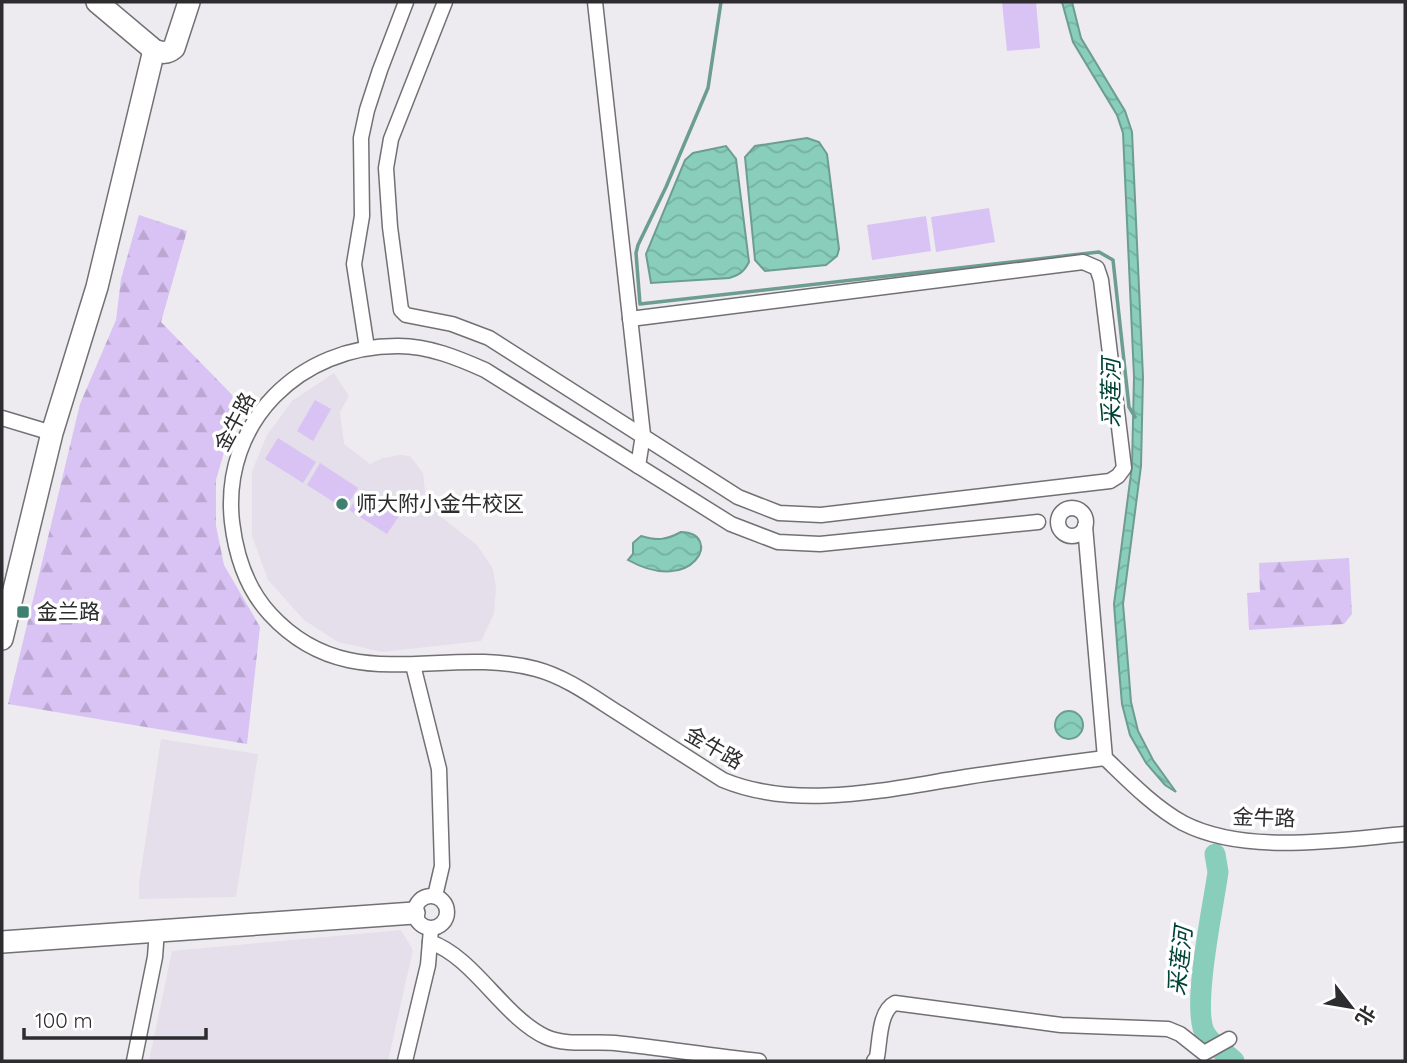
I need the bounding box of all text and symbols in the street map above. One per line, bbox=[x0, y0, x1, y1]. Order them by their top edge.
water label: 采莲河 bbox=[1096, 355, 1125, 428]
street label: 金牛路 bbox=[208, 388, 260, 455]
place label: 师大附小金牛校区 bbox=[356, 490, 524, 516]
marker: 师大附小金牛校区 bbox=[334, 496, 350, 512]
place label: 金兰路 bbox=[37, 598, 100, 624]
marker: 金兰路 bbox=[15, 604, 31, 620]
street label: 金牛路 bbox=[681, 720, 748, 774]
street label: 金牛路 bbox=[1232, 803, 1296, 831]
water label: 采莲河 bbox=[1161, 921, 1198, 997]
north arrow bbox=[1316, 972, 1386, 1042]
scale bar bbox=[24, 996, 206, 1040]
text: 北 bbox=[1350, 1001, 1381, 1030]
text: 100 m bbox=[35, 1007, 93, 1033]

